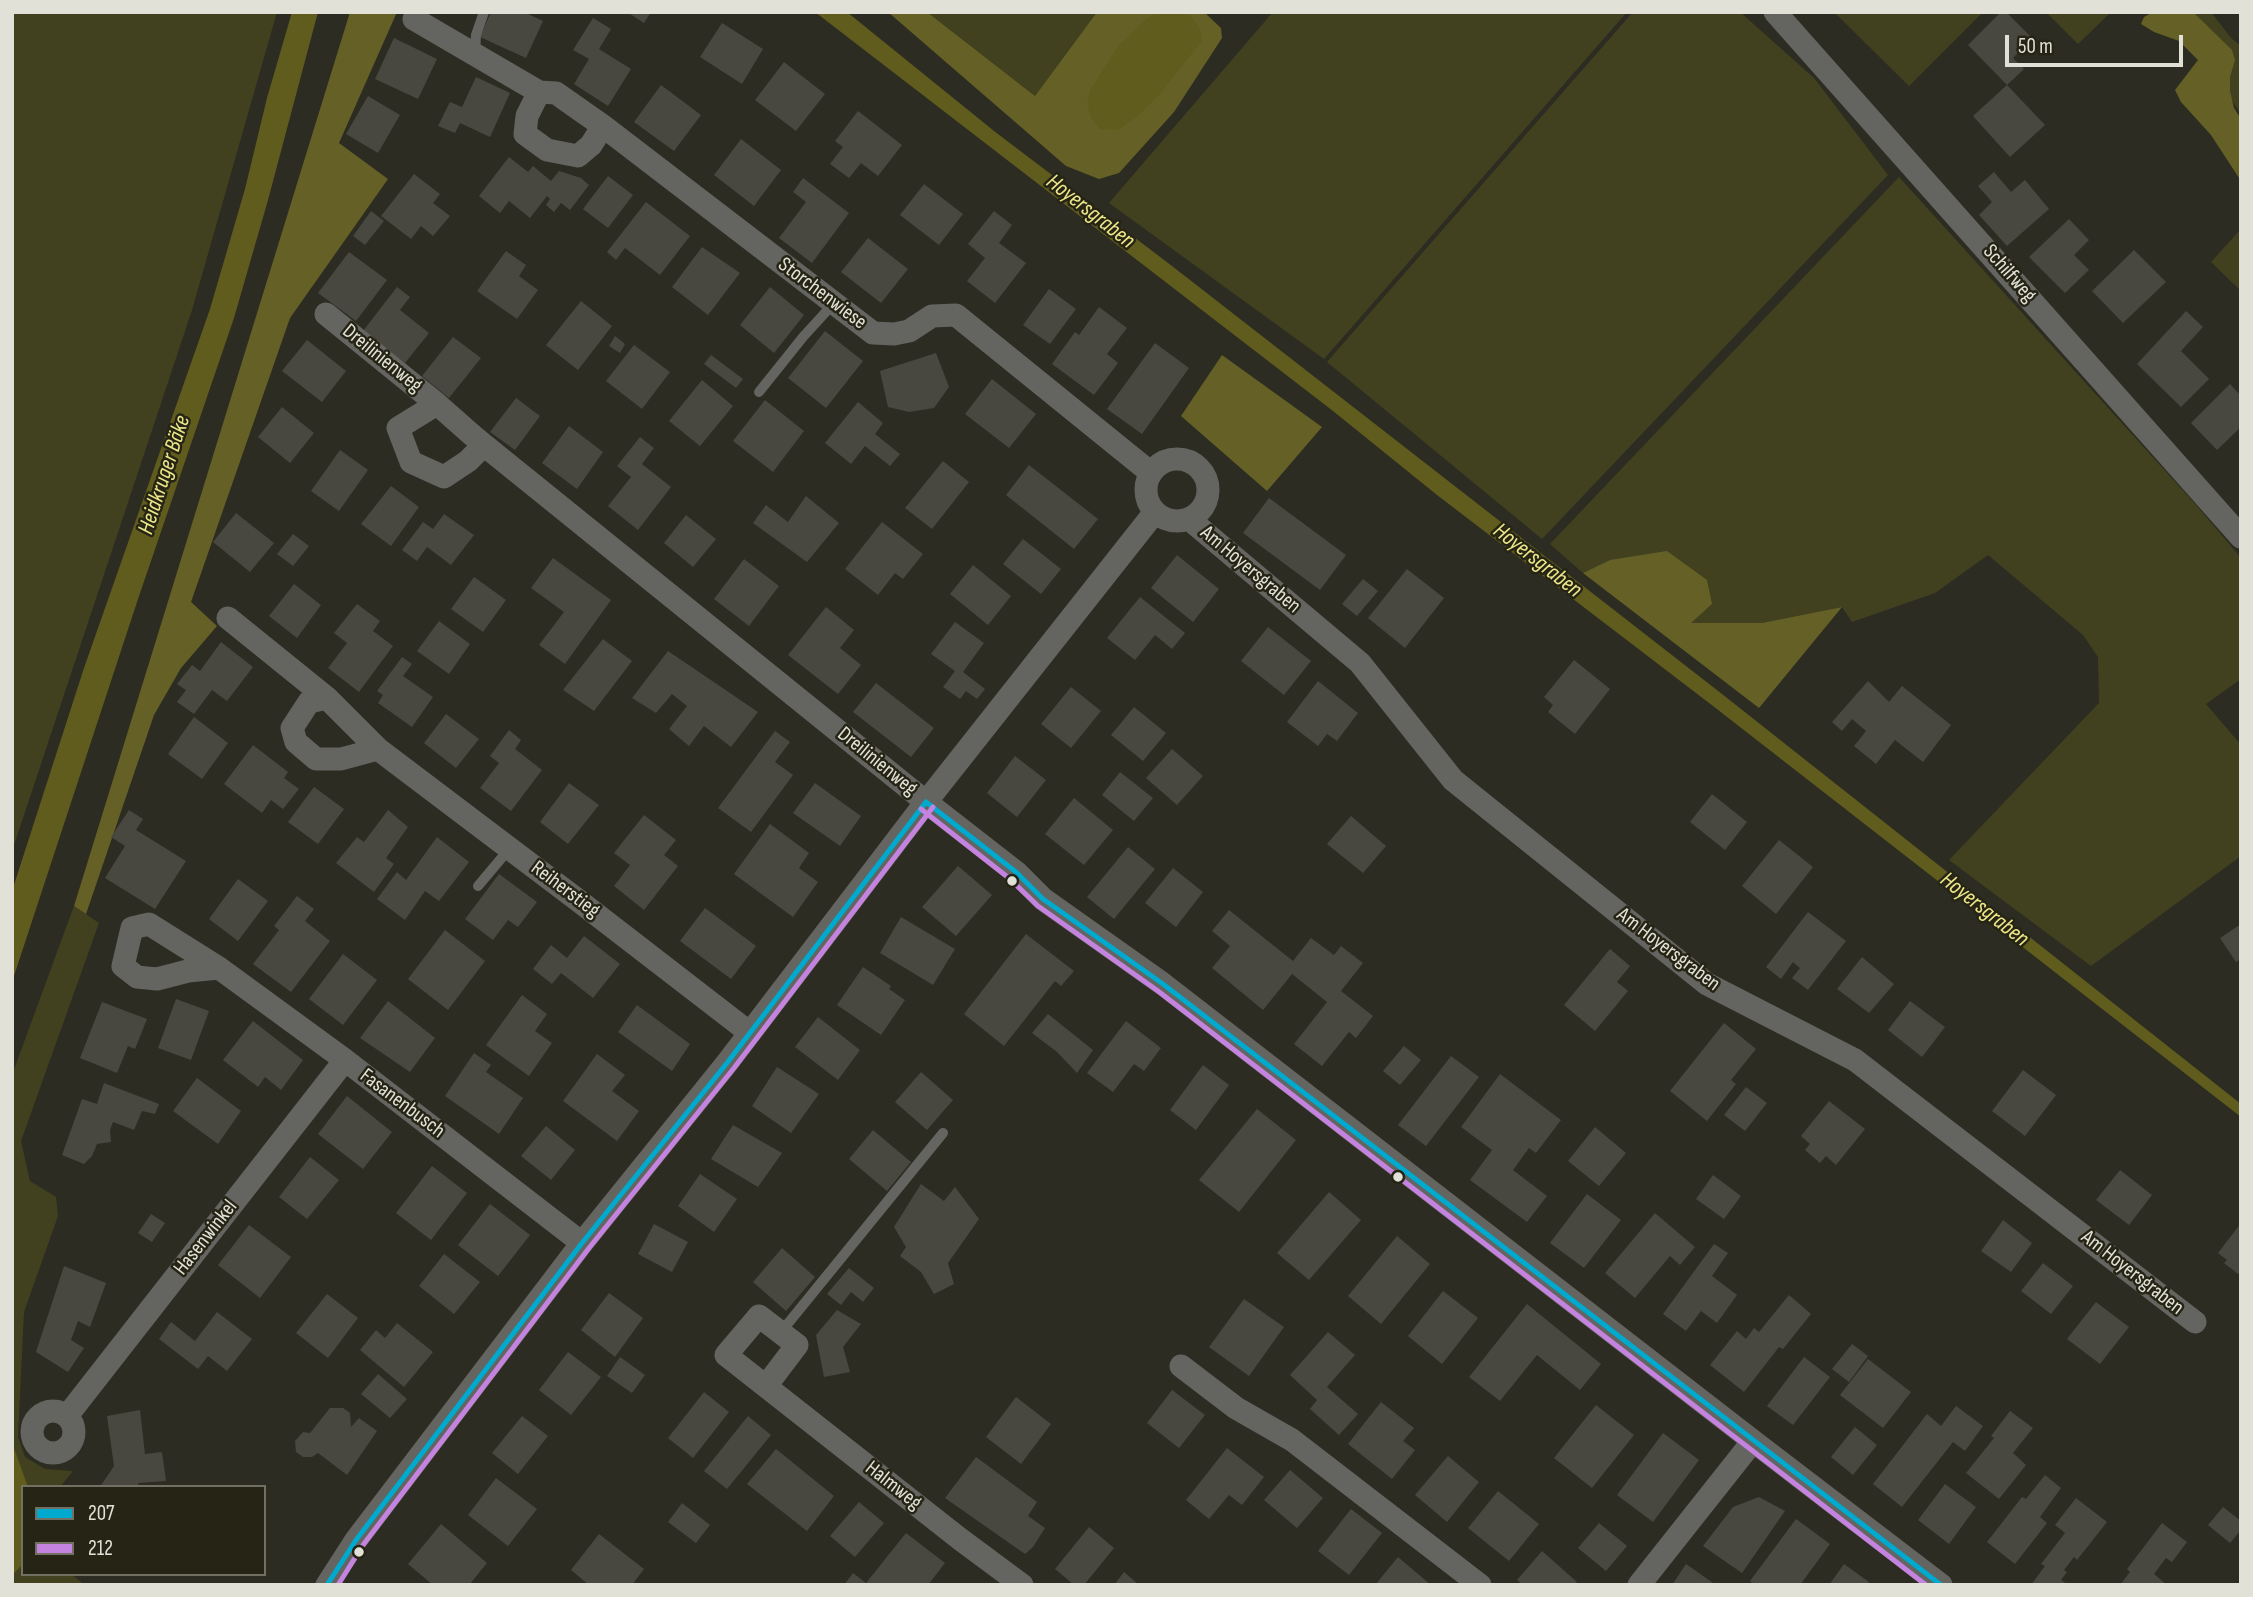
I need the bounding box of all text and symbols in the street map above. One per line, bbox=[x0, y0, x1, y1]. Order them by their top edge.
scale bar bbox=[2008, 21, 2186, 65]
text: 50 m bbox=[2018, 34, 2053, 59]
water label: Hoyersgraben bbox=[1040, 169, 1140, 255]
street label: Schilfweg bbox=[1977, 240, 2041, 308]
street label: Storchenwiese bbox=[773, 252, 871, 336]
street label: Dreilinienweg bbox=[337, 319, 427, 399]
water label: Heidkruger Bäke bbox=[133, 412, 197, 538]
water label: Hoyersgraben bbox=[1487, 518, 1587, 604]
street label: Am Hoyersgraben bbox=[1195, 521, 1305, 619]
street label: Dreilinienweg bbox=[832, 722, 922, 802]
street label: Reiherstieg bbox=[526, 856, 604, 924]
water label: Hoyersgraben bbox=[1934, 867, 2034, 953]
unlabelled marker bbox=[1005, 874, 1019, 888]
street label: Am Hoyersgraben bbox=[1611, 903, 1725, 997]
street label: Fasanenbusch bbox=[354, 1064, 450, 1144]
unlabelled marker bbox=[1391, 1170, 1405, 1184]
street label: Hasenwinkel bbox=[169, 1195, 243, 1281]
street label: Am Hoyersgraben bbox=[2076, 1225, 2188, 1321]
street label: Halmweg bbox=[860, 1456, 926, 1516]
legend bbox=[21, 1485, 266, 1576]
text: 207 bbox=[88, 1501, 114, 1526]
text: 212 bbox=[88, 1536, 113, 1561]
unlabelled marker bbox=[352, 1545, 366, 1559]

